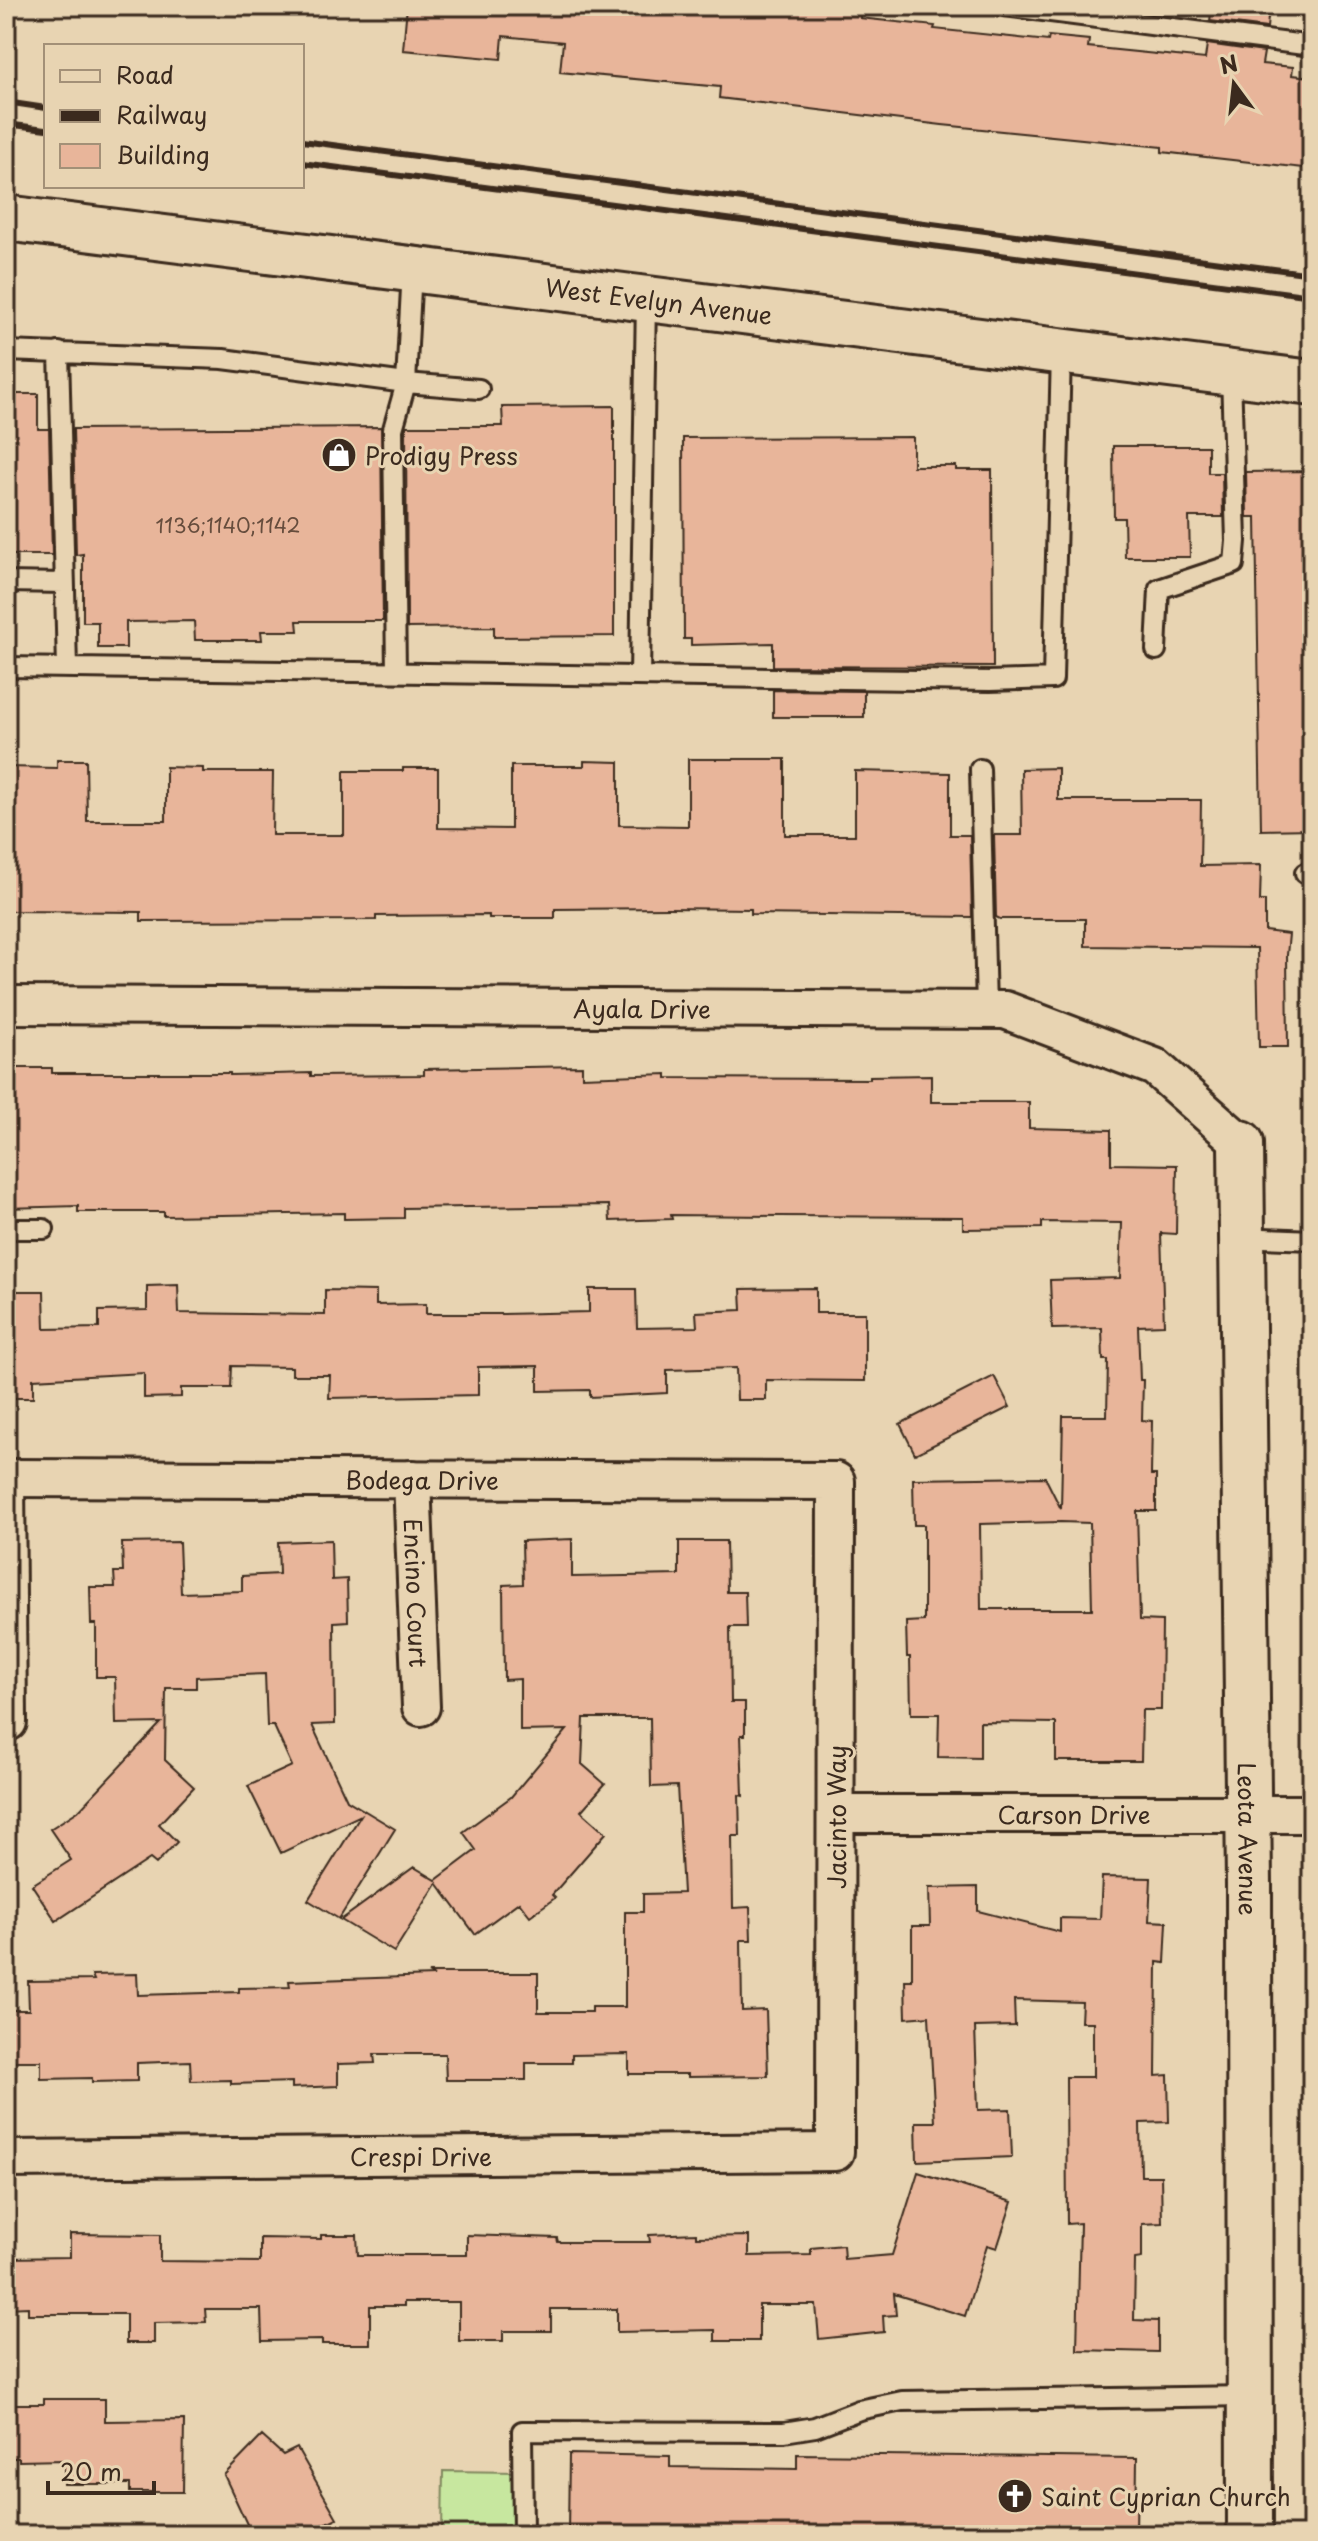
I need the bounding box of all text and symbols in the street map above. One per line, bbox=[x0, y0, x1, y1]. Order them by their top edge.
legend bbox=[44, 44, 304, 188]
north arrow bbox=[1194, 44, 1274, 124]
text: N bbox=[1216, 45, 1241, 81]
text: Road bbox=[116, 56, 174, 92]
text: Railway bbox=[116, 96, 207, 132]
text: Building bbox=[116, 136, 210, 172]
street label: West Evelyn Avenue bbox=[543, 268, 775, 333]
shop icon: Prodigy Press bbox=[320, 436, 358, 474]
place label: Prodigy Press bbox=[365, 437, 518, 473]
house number: 1136;1140;1142 bbox=[156, 510, 300, 540]
street label: Ayala Drive bbox=[573, 990, 711, 1027]
street label: Bodega Drive bbox=[345, 1461, 499, 1498]
street label: Encino Court bbox=[396, 1518, 437, 1668]
street label: Jacinto Way bbox=[818, 1745, 854, 1889]
street label: Leota Avenue bbox=[1230, 1762, 1267, 1916]
street label: Carson Drive bbox=[997, 1796, 1151, 1832]
street label: Crespi Drive bbox=[350, 2138, 492, 2174]
scale bar bbox=[48, 2445, 154, 2495]
text: 20 m bbox=[60, 2453, 122, 2489]
church icon: Saint Cyprian Church bbox=[996, 2477, 1034, 2515]
place label: Saint Cyprian Church bbox=[1041, 2478, 1291, 2514]

